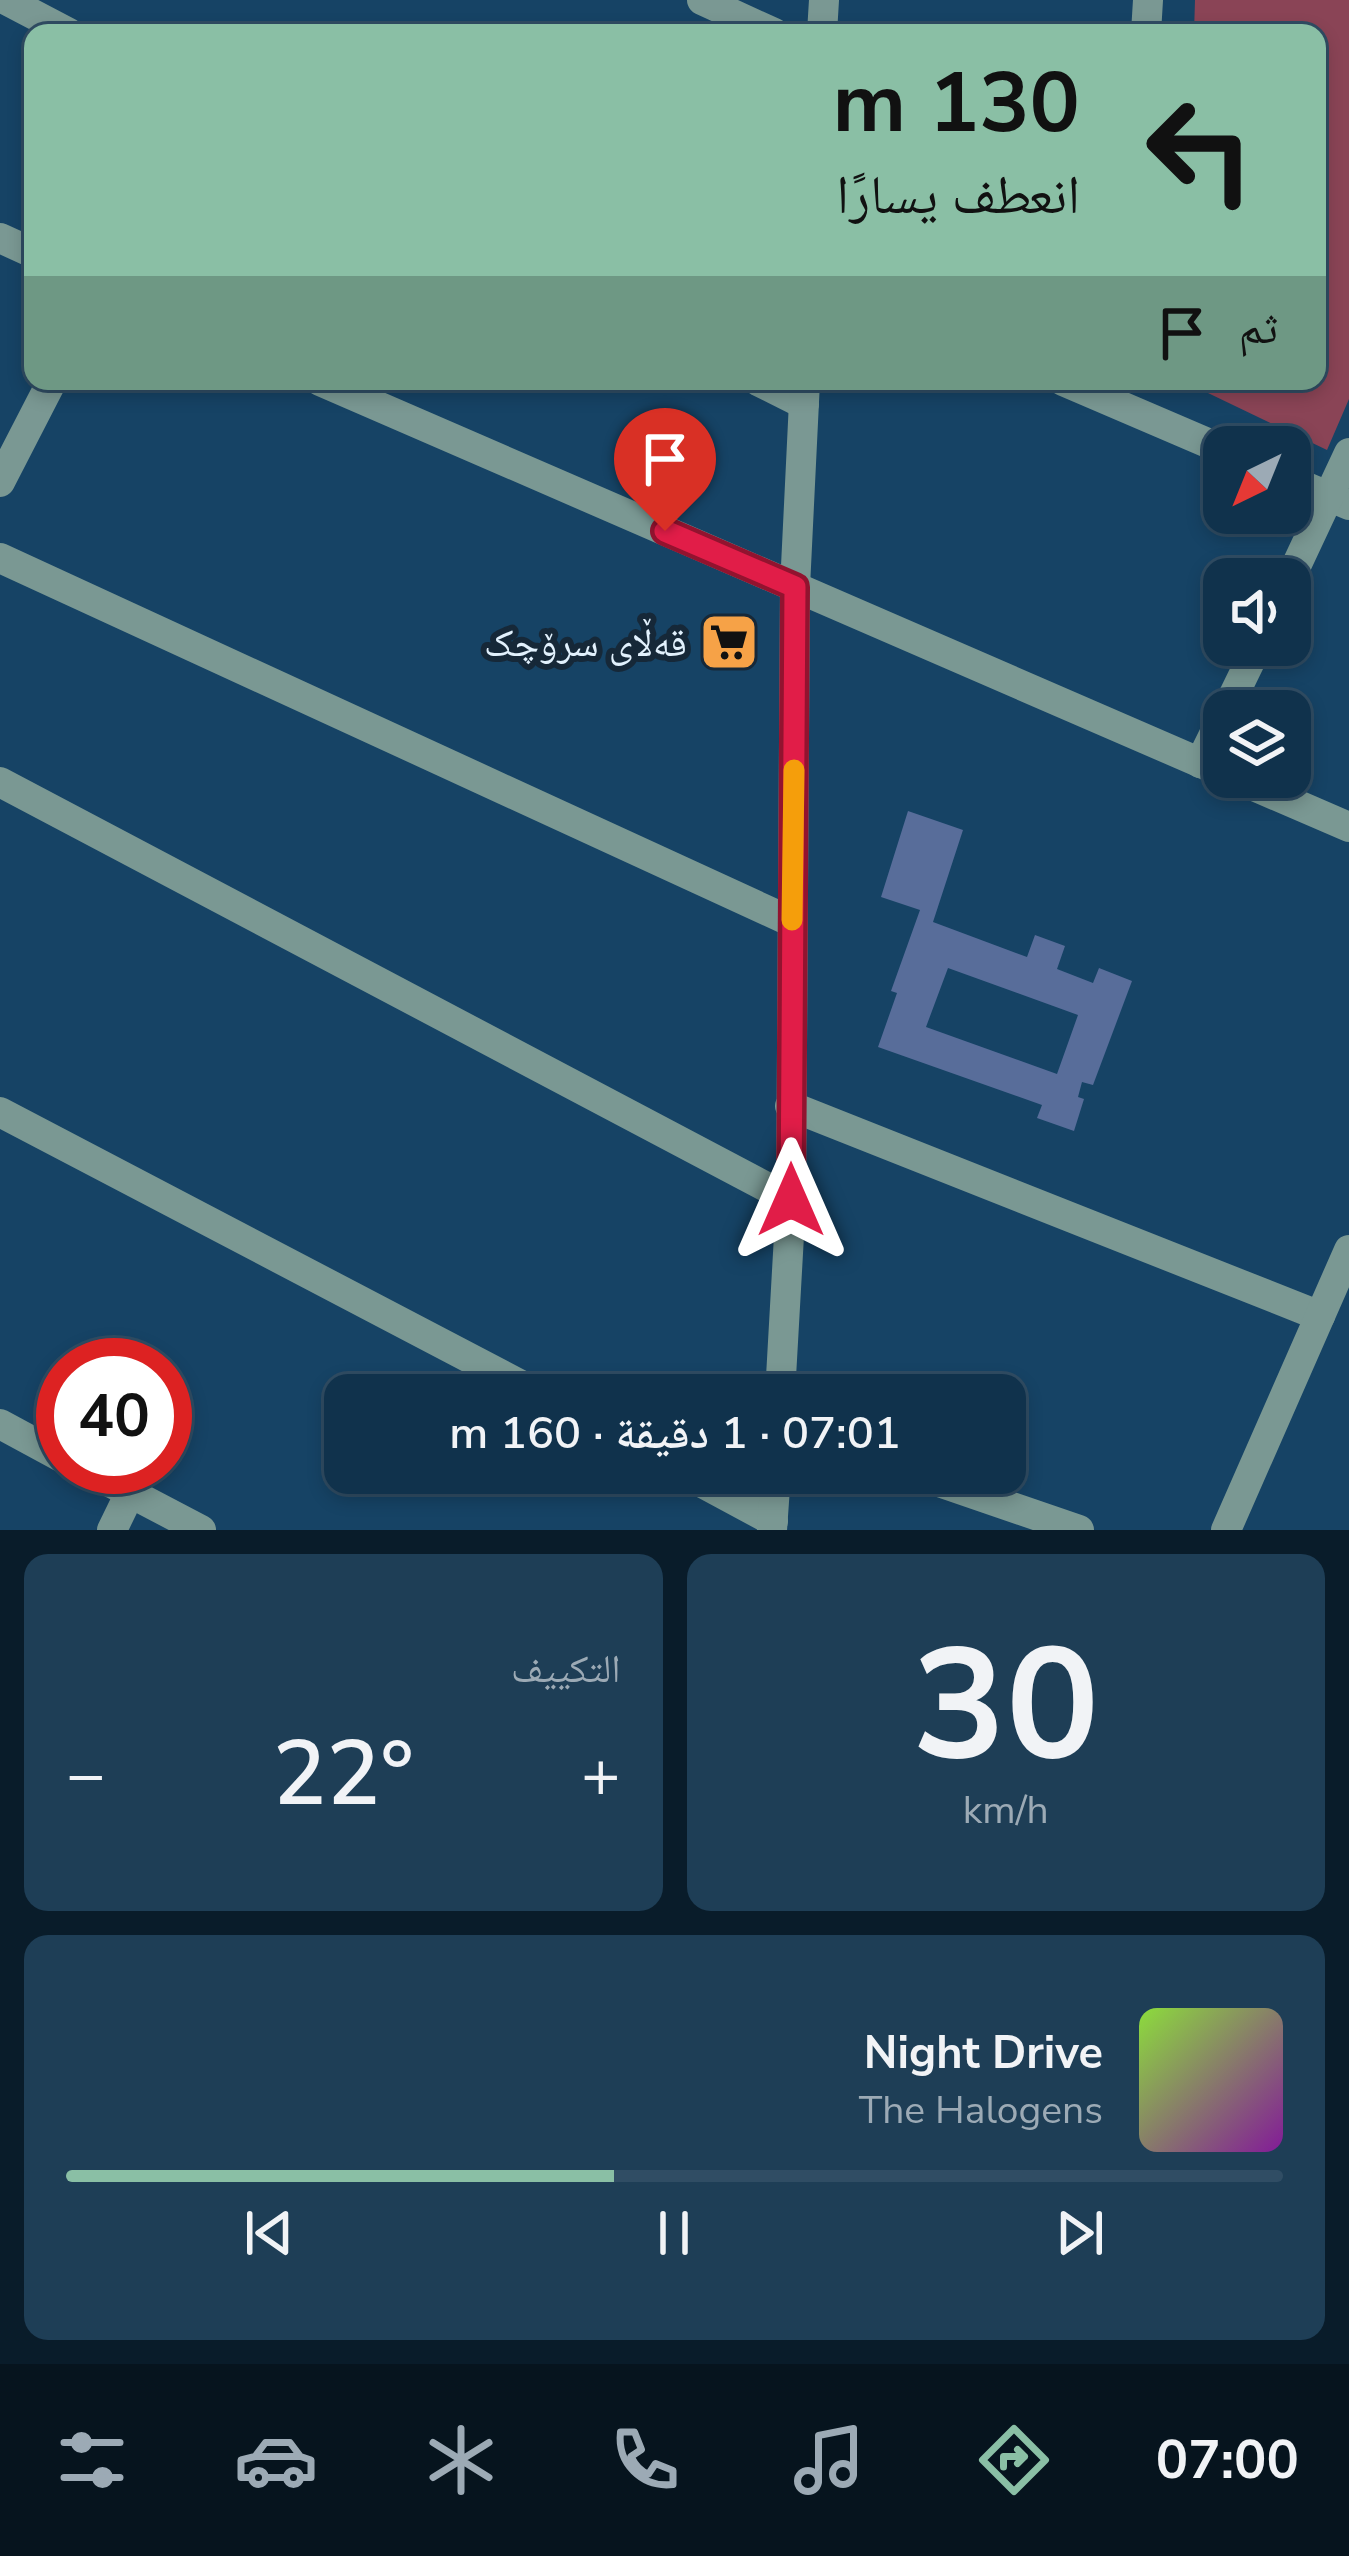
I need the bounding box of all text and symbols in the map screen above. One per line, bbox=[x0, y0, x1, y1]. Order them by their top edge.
text: 130 m bbox=[832, 46, 1080, 161]
icon: left bbox=[1122, 72, 1278, 228]
text: انعطف يسارًا bbox=[836, 158, 1080, 232]
text: ثم bbox=[1239, 298, 1278, 359]
icon: arrive bbox=[1149, 300, 1215, 366]
pin bbox=[614, 408, 716, 531]
icon: arrive bbox=[632, 426, 698, 492]
north arrow bbox=[1203, 426, 1311, 534]
map controls bbox=[1203, 426, 1311, 798]
button: sound bbox=[1203, 558, 1311, 666]
supermarket icon: قەڵای سرۆچک bbox=[698, 611, 760, 673]
place label: قەڵای سرۆچک bbox=[484, 617, 687, 670]
button: layers bbox=[1203, 690, 1311, 798]
position arrow bbox=[728, 1137, 854, 1263]
speed limit sign: 40 bbox=[36, 1338, 192, 1494]
text: 07:01 · 1 دقيقة · 160 m bbox=[449, 1403, 901, 1464]
text: 30 bbox=[912, 1599, 1099, 1812]
text: التكييف bbox=[511, 1643, 621, 1696]
text: 22° bbox=[272, 1713, 414, 1836]
text: − bbox=[66, 1730, 106, 1820]
text: + bbox=[581, 1730, 621, 1820]
text: km/h bbox=[963, 1784, 1049, 1837]
text: Night Drive bbox=[864, 2023, 1103, 2084]
text: The Halogens bbox=[859, 2084, 1103, 2137]
icon: previous bbox=[236, 2200, 302, 2266]
icon: pause bbox=[641, 2200, 707, 2266]
icon: next bbox=[1047, 2200, 1113, 2266]
icon: filters bbox=[50, 2418, 134, 2502]
icon: car bbox=[234, 2418, 318, 2502]
icon: climate bbox=[419, 2418, 503, 2502]
icon: phone bbox=[603, 2418, 687, 2502]
icon: music bbox=[787, 2418, 871, 2502]
icon: directions bbox=[972, 2418, 1056, 2502]
text: 07:00 bbox=[1156, 2423, 1299, 2497]

